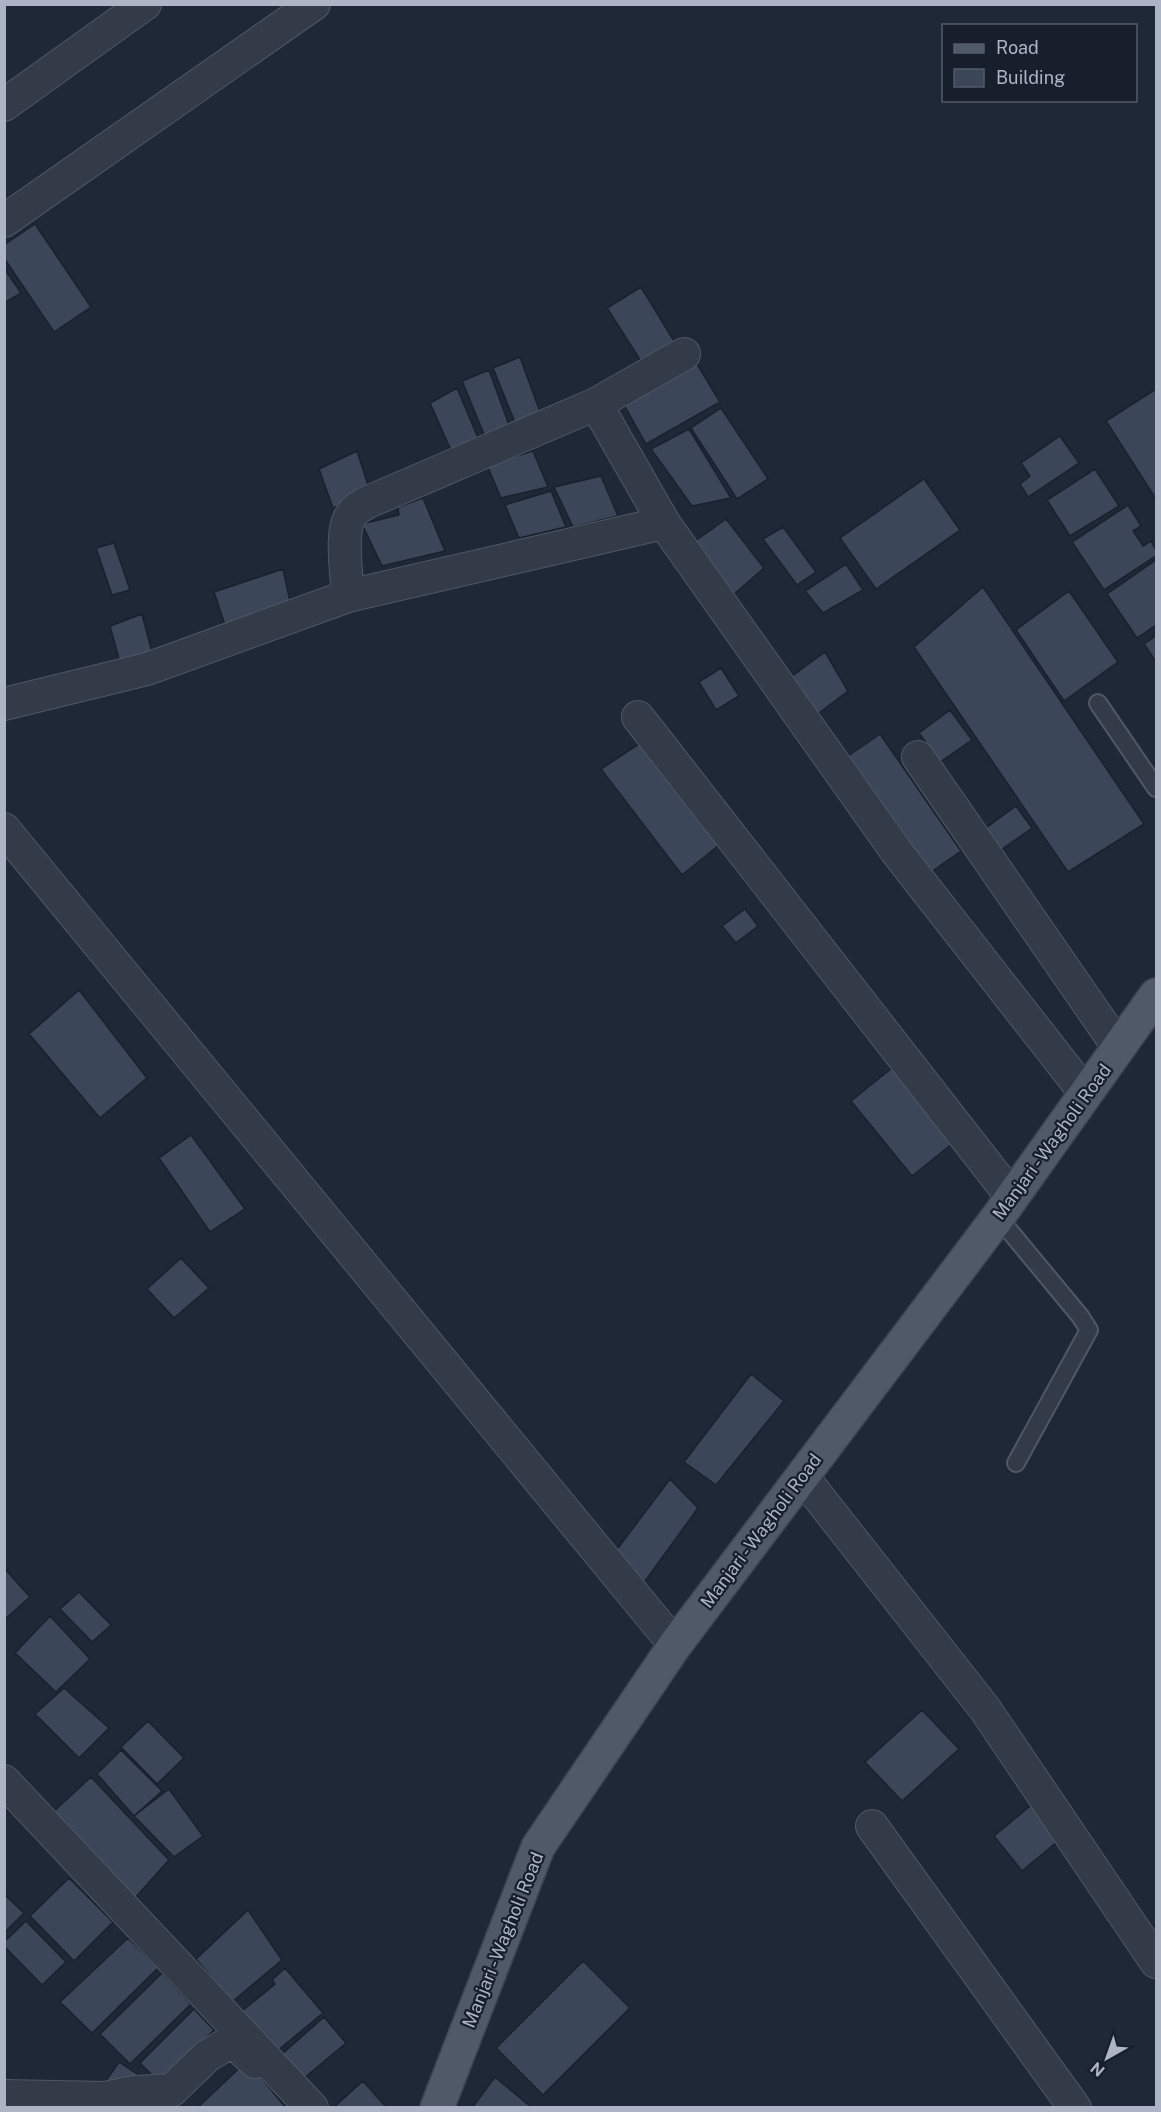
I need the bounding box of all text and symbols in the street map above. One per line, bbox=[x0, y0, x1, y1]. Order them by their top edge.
legend bbox=[942, 24, 1137, 102]
text: Road bbox=[996, 37, 1039, 58]
text: Building bbox=[996, 67, 1065, 88]
street label: Manjari - Wagholi Road bbox=[988, 1060, 1115, 1224]
street label: Manjari - Wagholi Road bbox=[696, 1450, 825, 1612]
street label: Manjari - Wagholi Road bbox=[458, 1849, 547, 2031]
north arrow bbox=[1077, 2028, 1137, 2088]
text: N bbox=[1087, 2058, 1109, 2080]

